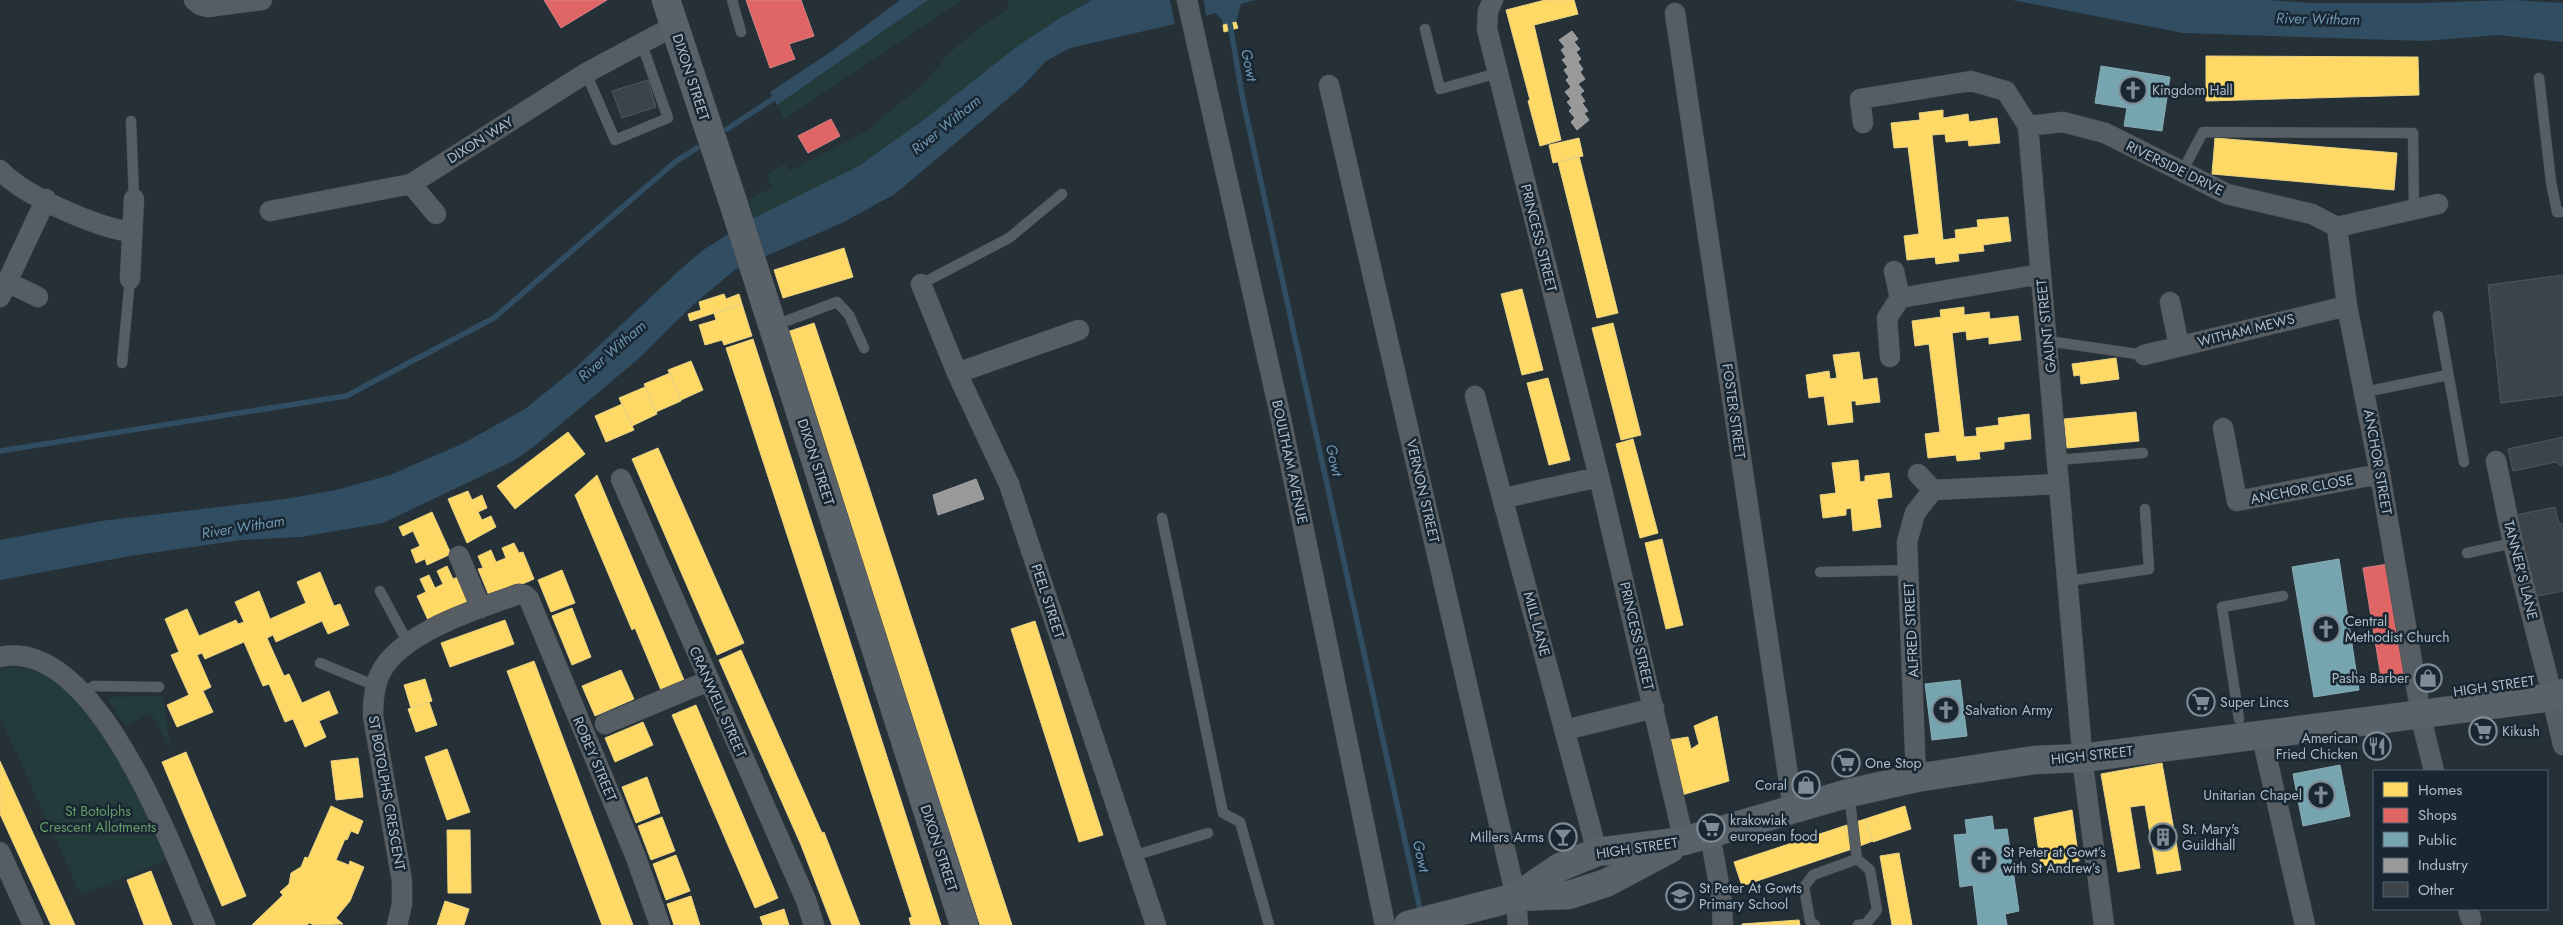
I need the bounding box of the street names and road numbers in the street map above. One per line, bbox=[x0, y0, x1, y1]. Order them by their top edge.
street label: DIXON STREET bbox=[668, 31, 715, 123]
street label: DIXON WAY bbox=[443, 112, 517, 168]
street label: RIVERSIDE DRIVE bbox=[2123, 136, 2227, 200]
street label: PRINCESS STREET bbox=[1516, 182, 1562, 295]
street label: GAUNT STREET bbox=[2031, 278, 2061, 374]
street label: WITHAM MEWS bbox=[2195, 308, 2297, 352]
street label: FOSTER STREET bbox=[1717, 362, 1751, 460]
street label: BOULTHAM AVENUE bbox=[1267, 398, 1313, 526]
street label: ANCHOR STREET bbox=[2359, 408, 2397, 517]
street label: DIXON STREET bbox=[793, 416, 840, 508]
street label: VERNON STREET bbox=[1401, 437, 1445, 545]
street label: ANCHOR CLOSE bbox=[2249, 469, 2355, 509]
street label: TANNER'S LANE bbox=[2499, 518, 2543, 622]
street label: PEEL STREET bbox=[1027, 561, 1070, 641]
street label: PRINCESS STREET bbox=[1615, 580, 1659, 693]
street label: ALFRED STREET bbox=[1898, 581, 1923, 678]
street label: MILL LANE bbox=[1519, 589, 1555, 659]
street label: CRANWELL STREET bbox=[684, 643, 752, 761]
street label: HIGH STREET bbox=[2452, 670, 2537, 702]
street label: ROBEY STREET bbox=[568, 713, 622, 805]
street label: ST BOTOLPHS CRESCENT bbox=[364, 714, 411, 873]
street label: HIGH STREET bbox=[2050, 741, 2135, 769]
street label: DIXON STREET bbox=[916, 802, 963, 894]
street label: HIGH STREET bbox=[1595, 832, 1680, 864]

